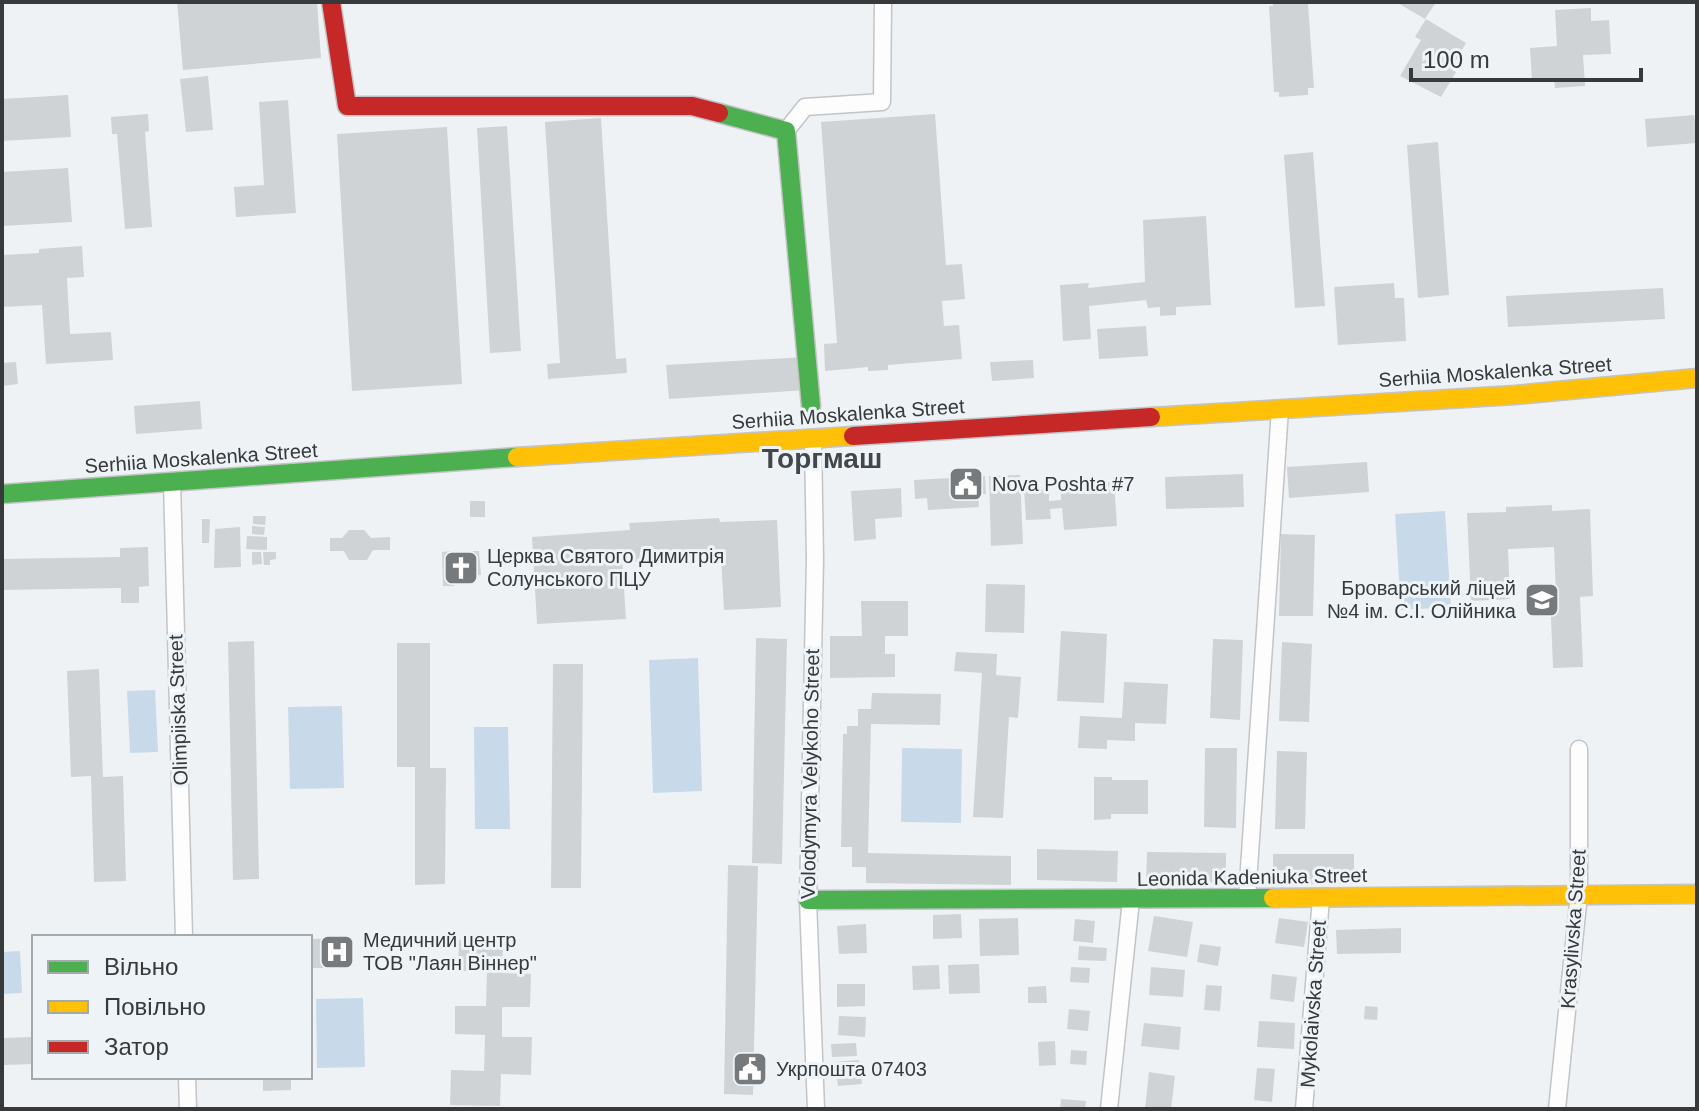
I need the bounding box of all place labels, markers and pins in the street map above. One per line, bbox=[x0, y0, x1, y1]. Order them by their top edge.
public building icon: Nova Poshta #7 bbox=[947, 465, 985, 503]
place label: Nova Poshta #7 bbox=[992, 473, 1134, 495]
place label: Церква Святого Димитрія Солунського ПЦУ bbox=[487, 545, 724, 590]
church icon: Церква Святого Димитрія Солунського ПЦУ bbox=[442, 549, 480, 587]
place label: Броварський ліцей №4 ім. С.І. Олійника bbox=[1327, 577, 1517, 622]
school or university icon: Броварський ліцей №4 ім. С.І. Олійника bbox=[1523, 581, 1561, 619]
place label: Медичний центр ТОВ "Лаян Віннер" bbox=[363, 929, 537, 974]
hospital icon: Медичний центр ТОВ "Лаян Віннер" bbox=[318, 933, 356, 971]
public building icon: Укрпошта 07403 bbox=[731, 1050, 769, 1088]
place label: Укрпошта 07403 bbox=[776, 1058, 927, 1080]

